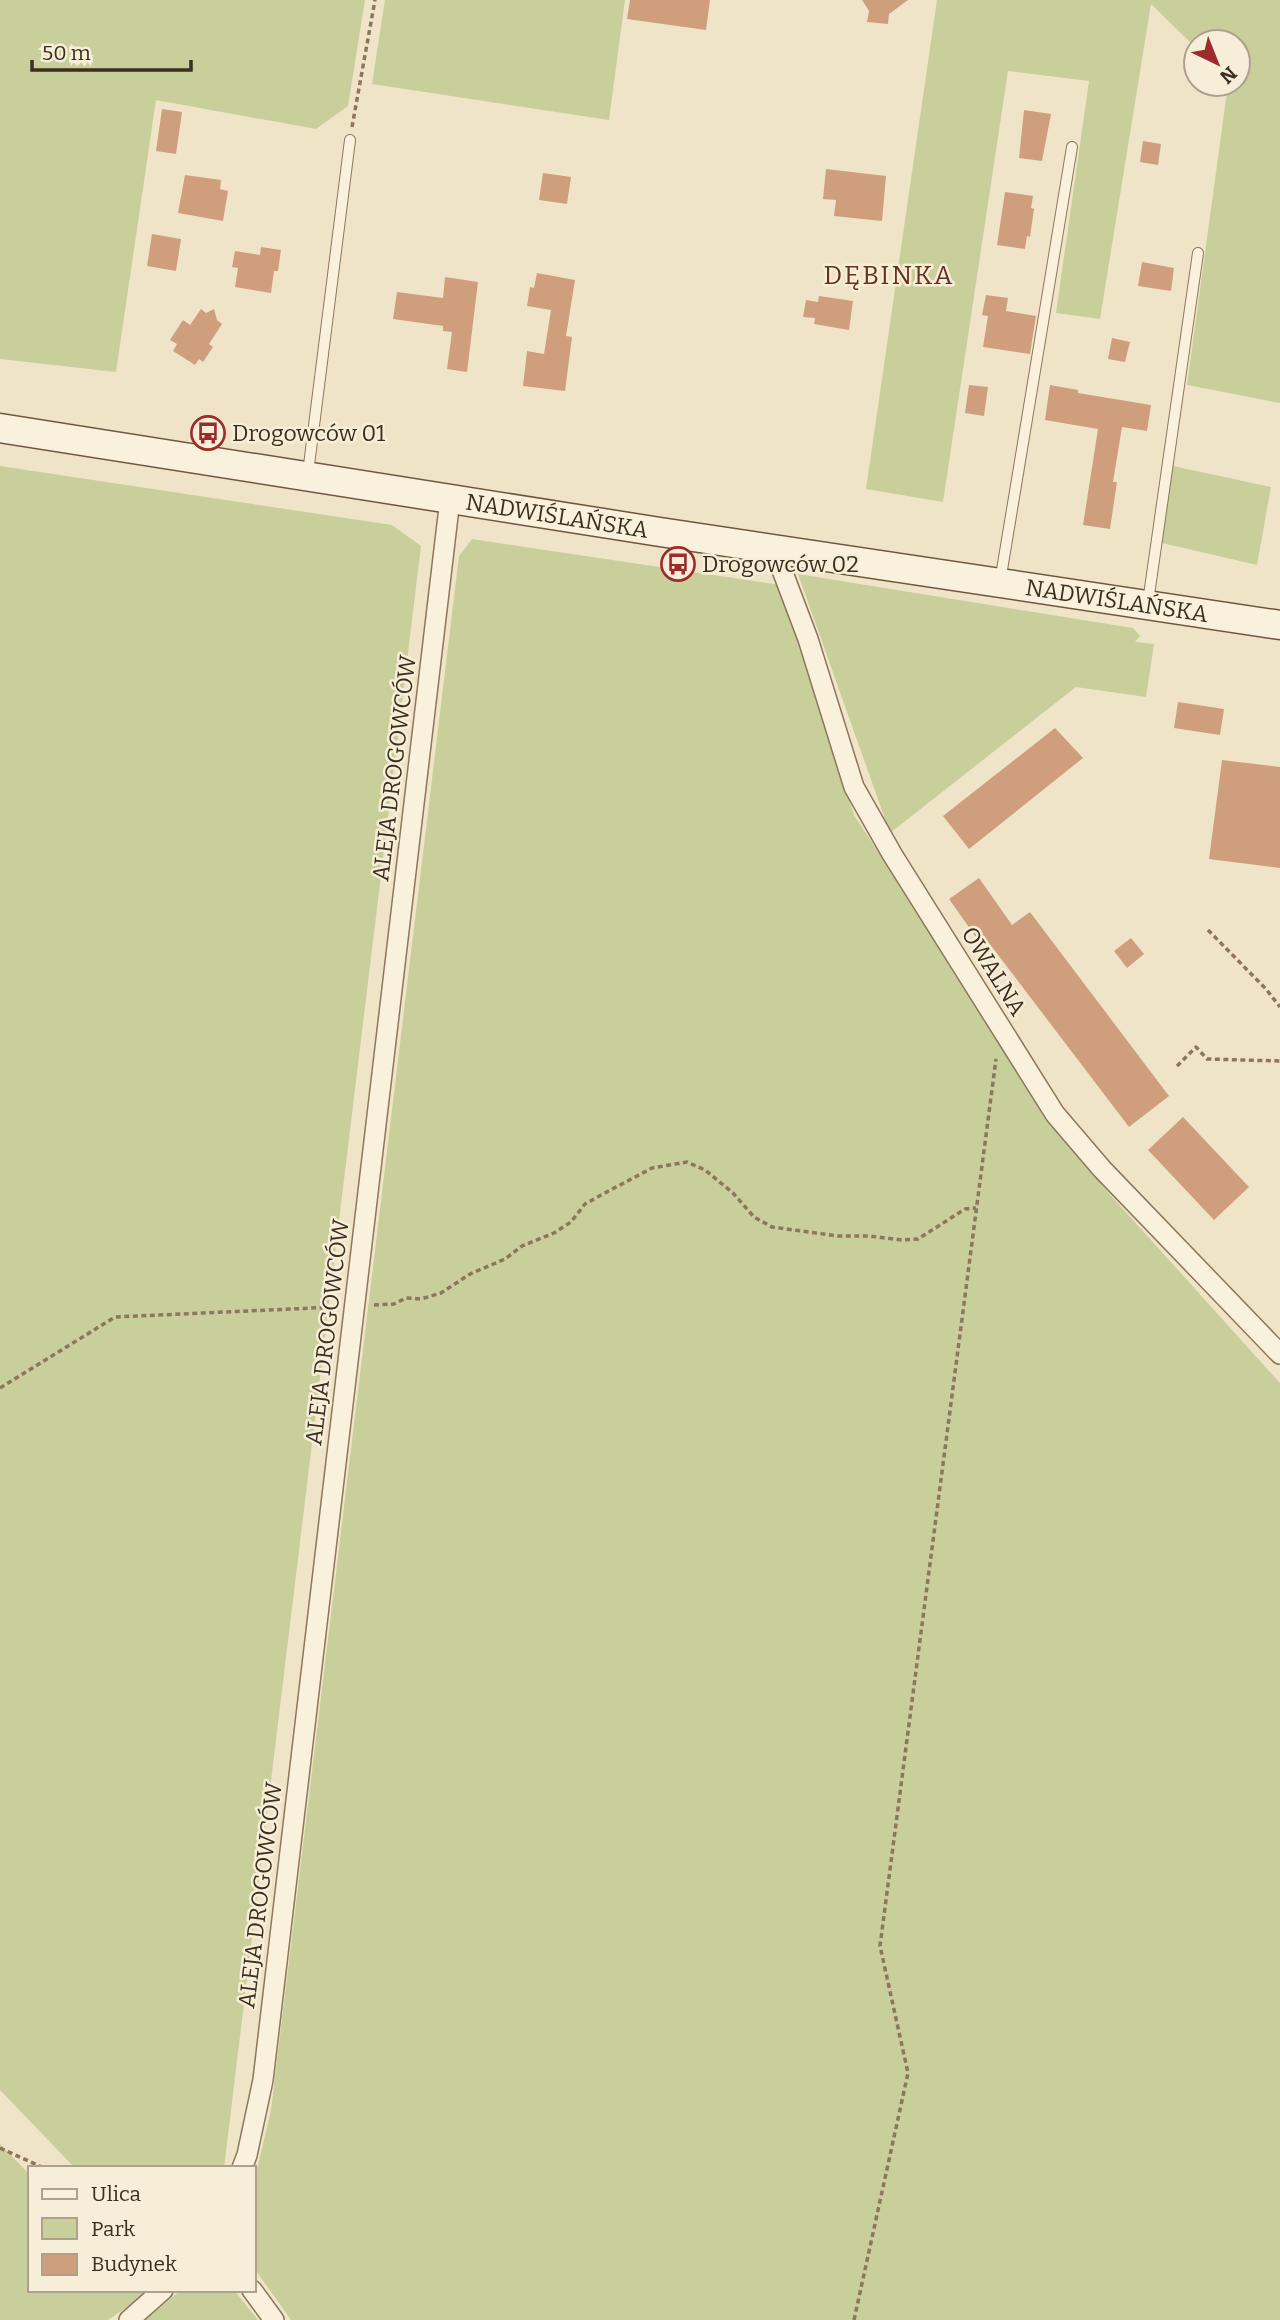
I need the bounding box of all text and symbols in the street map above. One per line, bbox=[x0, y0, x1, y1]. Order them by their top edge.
scale bar bbox=[32, 28, 191, 72]
north arrow bbox=[1182, 28, 1252, 98]
text: 50 m bbox=[42, 40, 91, 66]
text: N bbox=[1215, 62, 1241, 89]
district label: DĘBINKA bbox=[823, 260, 955, 291]
bus stop icon: Drogowców 01 bbox=[189, 414, 227, 452]
place label: Drogowców 01 bbox=[232, 419, 386, 447]
street label: NADWIŚLAŃSKA bbox=[464, 488, 651, 544]
bus stop icon: Drogowców 02 bbox=[659, 545, 697, 583]
place label: Drogowców 02 bbox=[702, 550, 859, 578]
street label: NADWIŚLAŃSKA bbox=[1024, 573, 1211, 628]
street label: ALEJA DROGOWCÓW bbox=[366, 653, 422, 883]
street label: OWALNA bbox=[956, 921, 1033, 1021]
street label: ALEJA DROGOWCÓW bbox=[299, 1217, 355, 1447]
street label: ALEJA DROGOWCÓW bbox=[232, 1780, 288, 2010]
legend bbox=[28, 2166, 256, 2292]
text: Ulica bbox=[91, 2181, 141, 2207]
text: Park bbox=[91, 2216, 135, 2242]
text: Budynek bbox=[91, 2251, 177, 2277]

